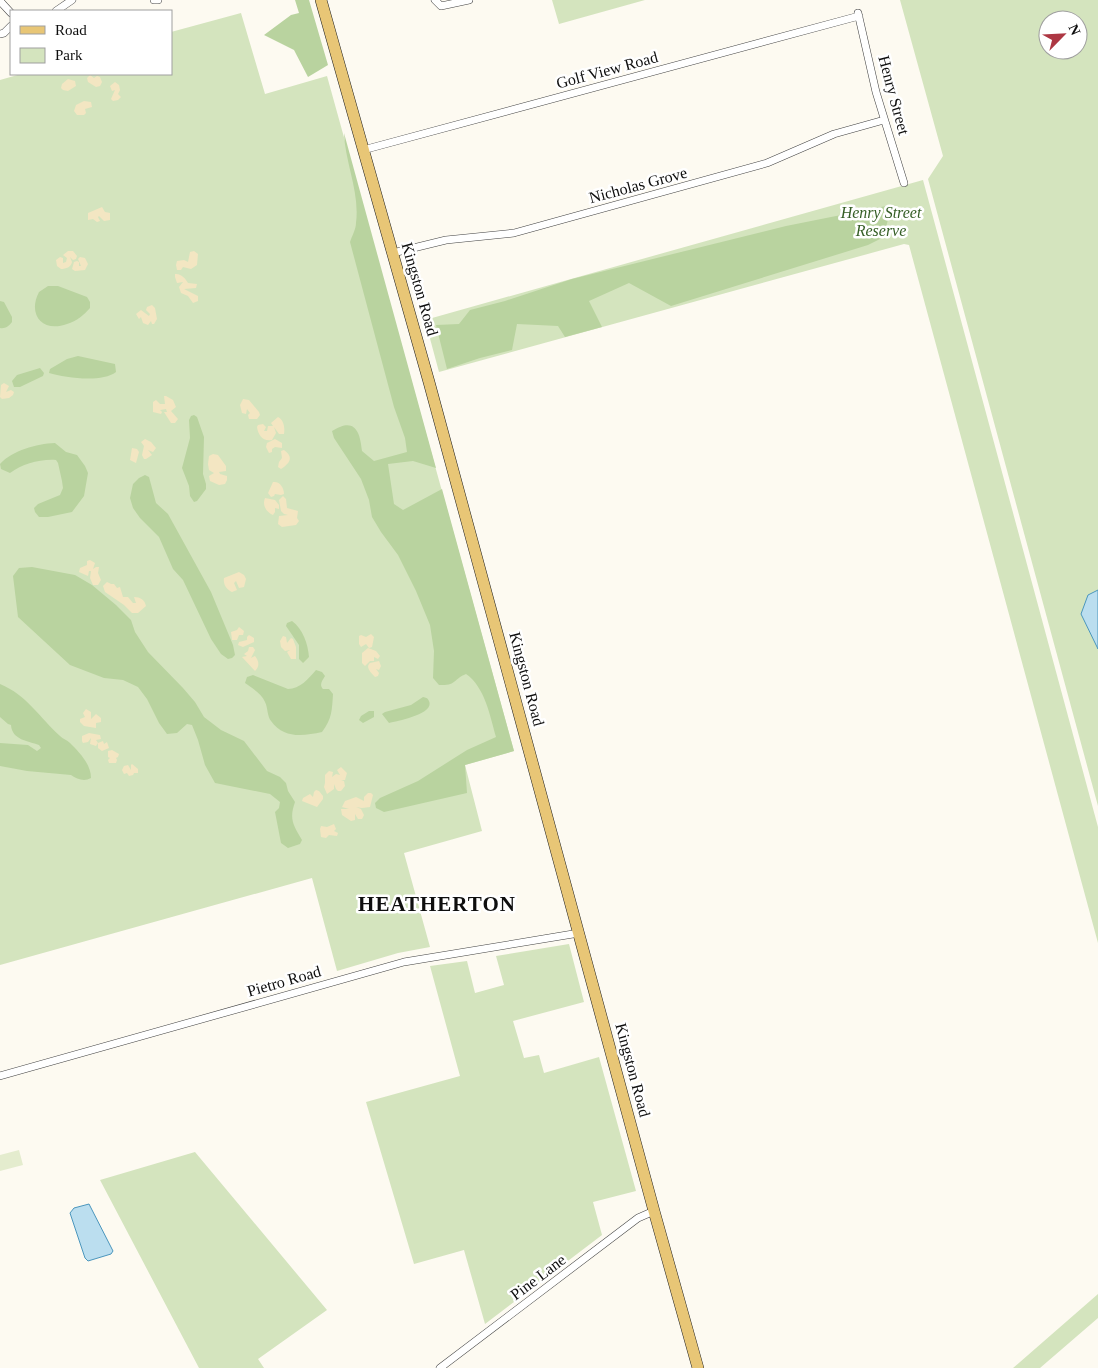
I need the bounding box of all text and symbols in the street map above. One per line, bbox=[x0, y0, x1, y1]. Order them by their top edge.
legend bbox=[10, 10, 172, 75]
north arrow bbox=[1038, 10, 1088, 60]
text: Road bbox=[55, 22, 87, 38]
text: N bbox=[1066, 22, 1083, 38]
text: Park bbox=[55, 47, 83, 63]
street label: Golf View Road bbox=[554, 48, 660, 92]
street label: Henry Street bbox=[874, 54, 913, 137]
street label: Nicholas Grove bbox=[587, 164, 689, 206]
park label: Henry Street Reserve bbox=[840, 204, 922, 239]
street label: Kingston Road bbox=[398, 240, 441, 338]
street label: Kingston Road bbox=[505, 630, 548, 728]
district label: HEATHERTON bbox=[358, 892, 516, 916]
street label: Pietro Road bbox=[245, 962, 323, 1000]
street label: Kingston Road bbox=[611, 1021, 654, 1119]
street label: Pine Lane bbox=[507, 1251, 569, 1303]

